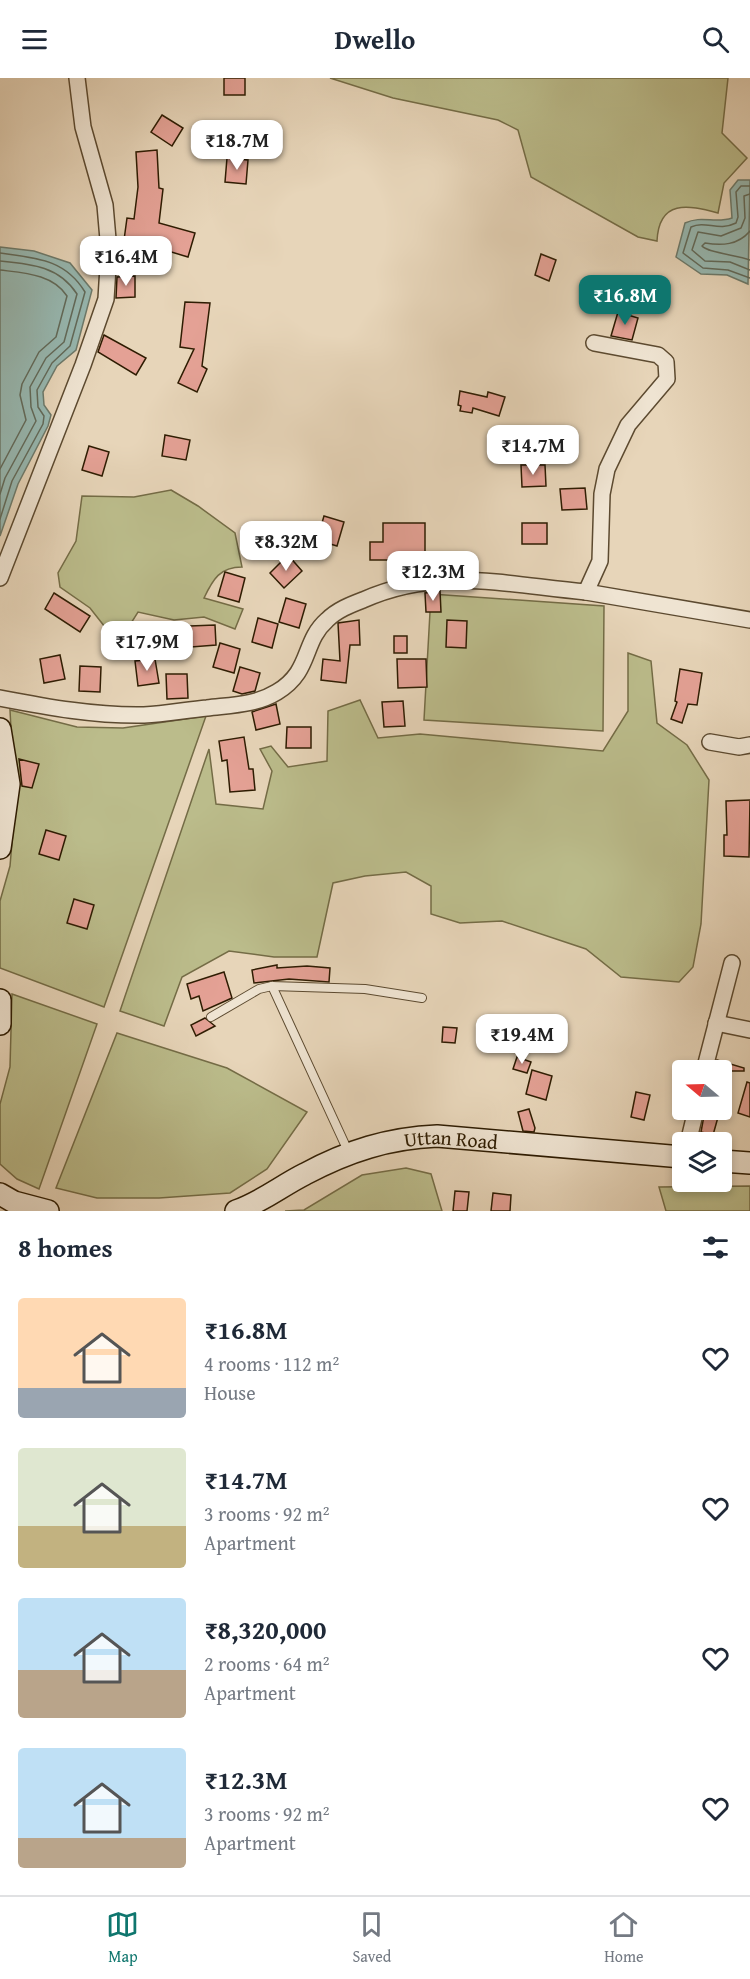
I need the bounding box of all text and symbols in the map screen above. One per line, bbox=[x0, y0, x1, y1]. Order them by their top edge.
text: Dwello bbox=[335, 19, 415, 59]
icon: menu bbox=[18, 23, 51, 56]
icon: search bbox=[699, 23, 732, 56]
pin: ₹18.7M bbox=[188, 120, 286, 171]
text: ₹18.7M bbox=[205, 125, 269, 154]
pin: ₹16.4M bbox=[77, 236, 175, 287]
text: ₹16.4M bbox=[94, 241, 158, 270]
pin: ₹16.8M bbox=[576, 275, 674, 326]
text: ₹16.8M bbox=[593, 280, 657, 309]
pin: ₹14.7M bbox=[484, 425, 582, 476]
text: ₹14.7M bbox=[501, 430, 565, 459]
pin: ₹8.32M bbox=[237, 521, 335, 572]
text: ₹8.32M bbox=[254, 526, 318, 555]
pin: ₹12.3M bbox=[384, 551, 482, 602]
text: ₹12.3M bbox=[401, 556, 465, 585]
pin: ₹17.9M bbox=[98, 621, 196, 672]
text: ₹17.9M bbox=[115, 626, 179, 655]
pin: ₹19.4M bbox=[473, 1014, 571, 1065]
text: ₹19.4M bbox=[490, 1019, 554, 1048]
north arrow bbox=[672, 1060, 732, 1120]
map controls bbox=[672, 1060, 732, 1192]
street label: Uttan Road bbox=[402, 1121, 499, 1156]
button: layers bbox=[672, 1132, 732, 1192]
text: 8 homes bbox=[18, 1228, 113, 1267]
icon: filters bbox=[699, 1231, 732, 1264]
text: ₹16.8M bbox=[204, 1310, 288, 1349]
icon: home bbox=[66, 1322, 138, 1394]
icon: heart bbox=[699, 1342, 732, 1375]
text: 4 rooms · 112 m² bbox=[204, 1349, 339, 1378]
text: House bbox=[204, 1378, 256, 1407]
text: ₹14.7M bbox=[204, 1460, 288, 1499]
icon: home bbox=[66, 1472, 138, 1544]
icon: heart bbox=[699, 1492, 732, 1525]
text: 3 rooms · 92 m² bbox=[204, 1499, 330, 1528]
text: Apartment bbox=[204, 1528, 296, 1557]
text: ₹8,320,000 bbox=[204, 1610, 326, 1649]
icon: home bbox=[66, 1622, 138, 1694]
icon: heart bbox=[699, 1642, 732, 1675]
text: 2 rooms · 64 m² bbox=[204, 1649, 330, 1678]
text: Apartment bbox=[204, 1678, 296, 1707]
text: ₹12.3M bbox=[204, 1760, 288, 1799]
icon: home bbox=[66, 1772, 138, 1844]
icon: heart bbox=[699, 1792, 732, 1825]
text: 3 rooms · 92 m² bbox=[204, 1799, 330, 1828]
text: Apartment bbox=[204, 1828, 296, 1857]
tab: Map bbox=[106, 1908, 139, 1968]
tab: Saved bbox=[352, 1908, 391, 1968]
tab: Home bbox=[604, 1908, 644, 1968]

